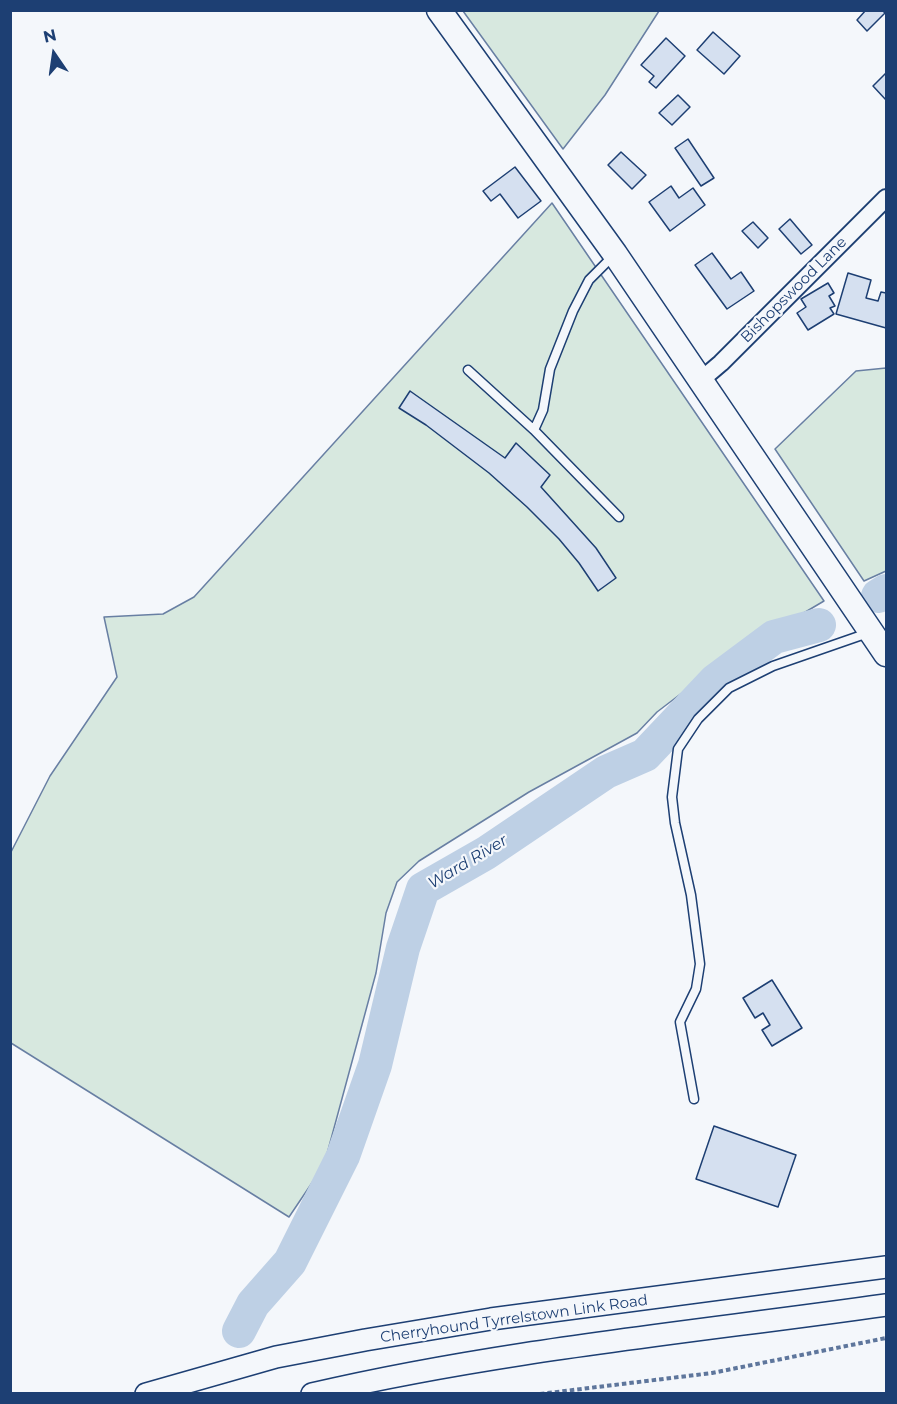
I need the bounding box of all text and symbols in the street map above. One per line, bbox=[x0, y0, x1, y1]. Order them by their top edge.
north arrow bbox=[24, 24, 84, 84]
text: N bbox=[41, 25, 58, 47]
street label: Bishopswood Lane bbox=[737, 233, 851, 347]
water label: Ward River bbox=[425, 831, 511, 893]
street label: Cherryhound Tyrrelstown Link Road bbox=[379, 1291, 649, 1347]

